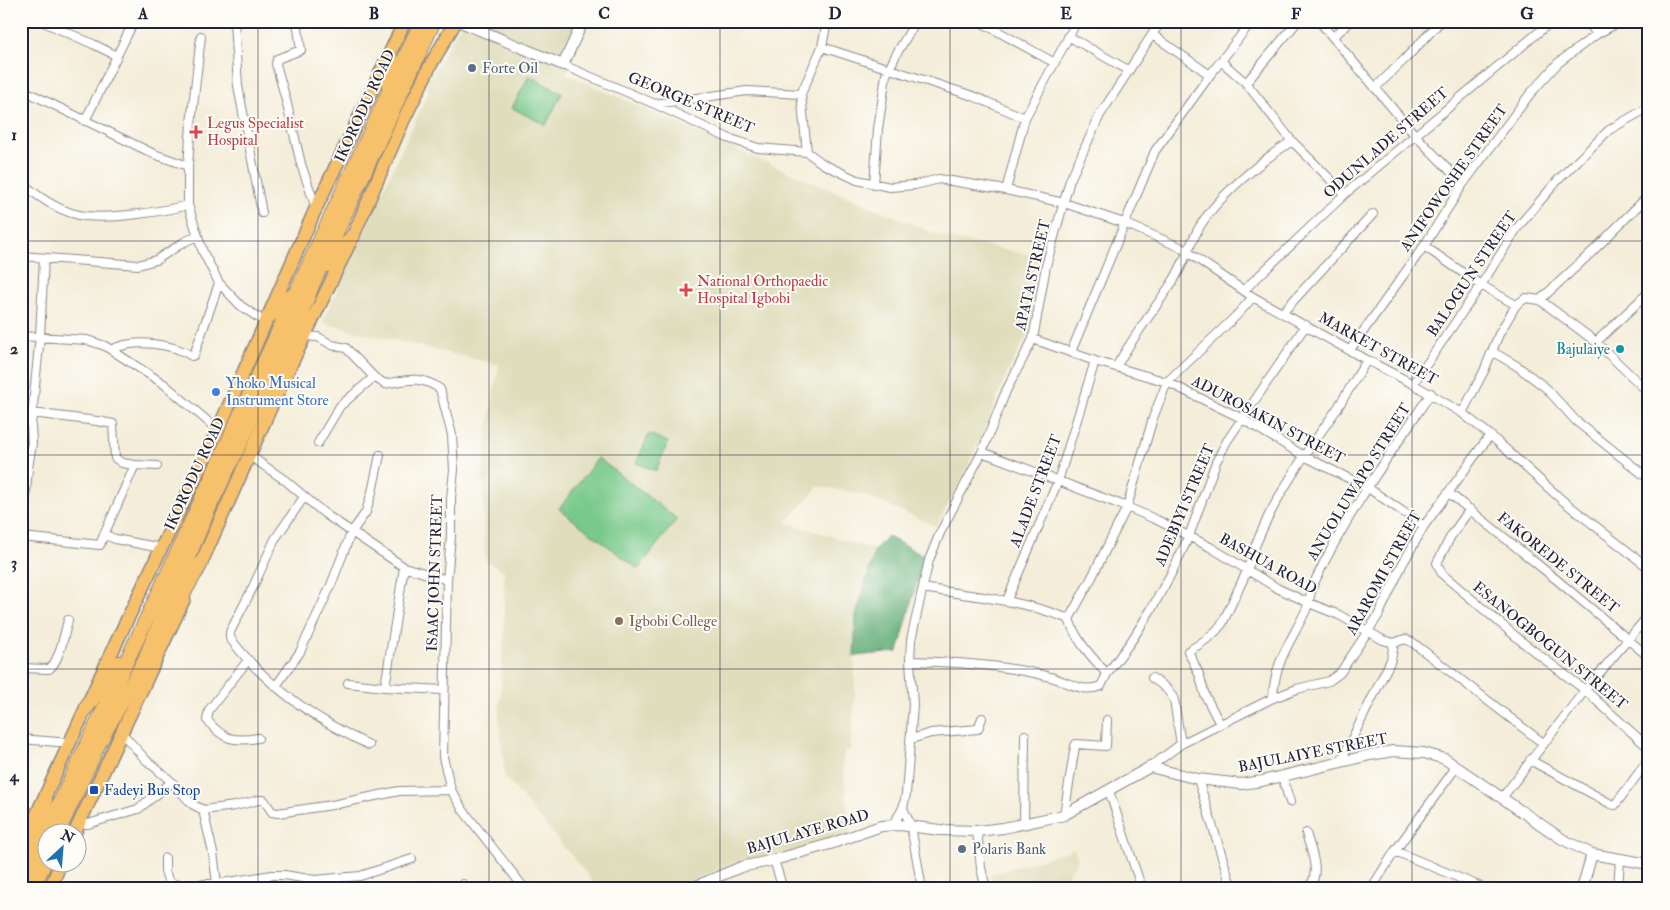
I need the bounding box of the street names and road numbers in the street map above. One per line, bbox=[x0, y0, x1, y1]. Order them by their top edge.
street label: IKORODU ROAD bbox=[330, 46, 400, 166]
street label: GEORGE STREET bbox=[625, 68, 757, 138]
street label: ODUNLADE STREET bbox=[1319, 83, 1453, 203]
street label: ANIFOWOSHE STREET bbox=[1395, 101, 1512, 256]
street label: BALOGUN STREET bbox=[1423, 208, 1521, 340]
street label: APATA STREET bbox=[1011, 218, 1055, 333]
street label: MARKET STREET bbox=[1315, 308, 1441, 390]
street label: ADUROSAKIN STREET bbox=[1187, 371, 1348, 468]
street label: ANUOLUWAPO STREET bbox=[1302, 400, 1415, 565]
street label: IKORODU ROAD bbox=[160, 414, 230, 534]
street label: ALADE STREET bbox=[1005, 432, 1066, 551]
street label: ADEBIYI STREET bbox=[1150, 441, 1219, 570]
street label: ISAAC JOHN STREET bbox=[423, 494, 448, 652]
street label: ARAROMI STREET bbox=[1342, 508, 1426, 639]
street label: FAKOREDE STREET bbox=[1493, 508, 1623, 618]
street label: BASHUA ROAD bbox=[1216, 529, 1320, 599]
street label: ESANOGBOGUN STREET bbox=[1469, 578, 1631, 714]
street label: BAJULAIYE STREET bbox=[1237, 729, 1390, 778]
street label: BAJULAYE ROAD bbox=[745, 805, 872, 860]

